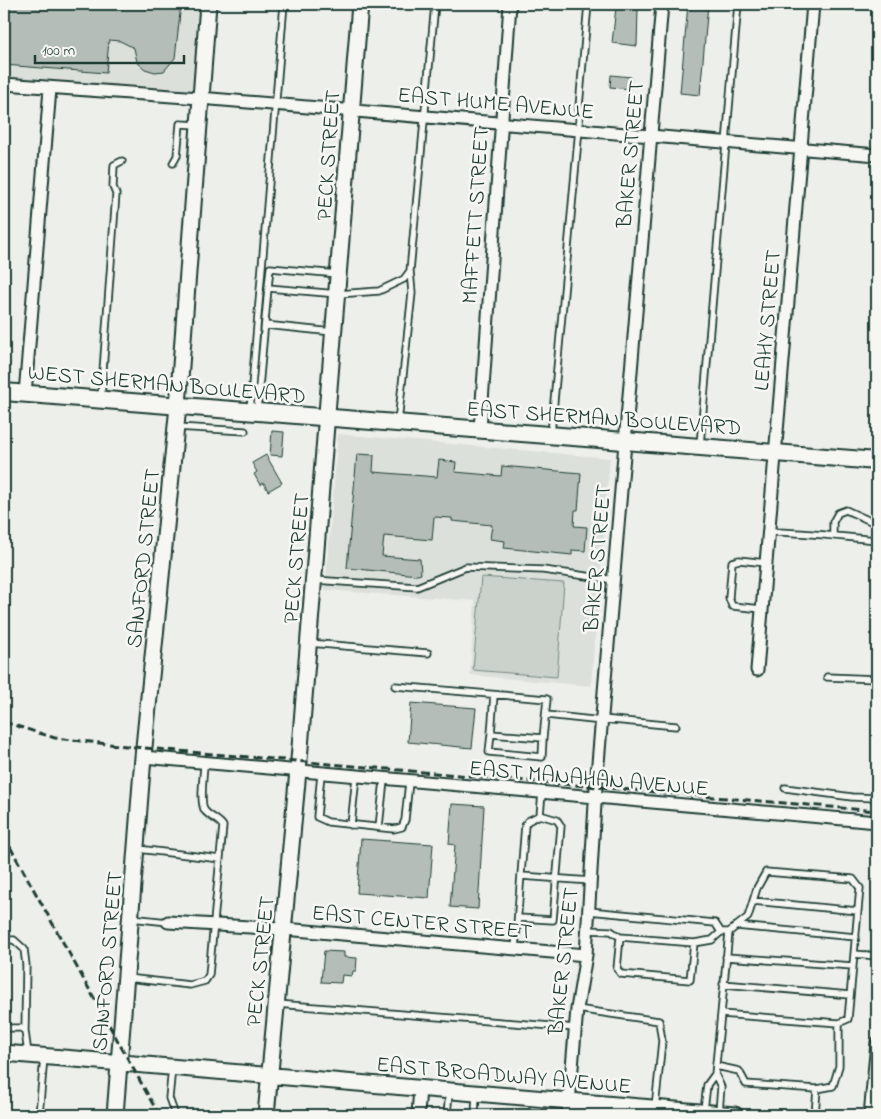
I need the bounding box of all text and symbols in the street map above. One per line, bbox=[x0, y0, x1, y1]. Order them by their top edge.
scale bar bbox=[35, 32, 184, 64]
text: 100 m bbox=[42, 40, 75, 62]
street label: BAKER STREET bbox=[610, 79, 654, 230]
street label: EAST HUME AVENUE bbox=[396, 80, 595, 130]
street label: PECK STREET bbox=[309, 88, 351, 222]
street label: MAFFETT STREET bbox=[455, 125, 499, 305]
street label: LEAHY STREET bbox=[747, 248, 791, 392]
street label: WEST SHERMAN BOULEVARD bbox=[26, 358, 307, 414]
street label: EAST SHERMAN BOULEVARD bbox=[465, 394, 742, 446]
street label: SANFORD STREET bbox=[120, 467, 170, 650]
street label: BAKER STREET bbox=[577, 483, 621, 634]
street label: PECK STREET bbox=[276, 491, 320, 625]
street label: EAST MANAHAN AVENUE bbox=[468, 754, 710, 806]
street label: SANFORD STREET bbox=[85, 870, 133, 1052]
street label: BAKER STREET bbox=[541, 886, 589, 1038]
street label: PECK STREET bbox=[239, 894, 285, 1028]
street label: EAST CENTER STREET bbox=[310, 898, 534, 950]
street label: EAST BROADWAY AVENUE bbox=[375, 1050, 633, 1104]

